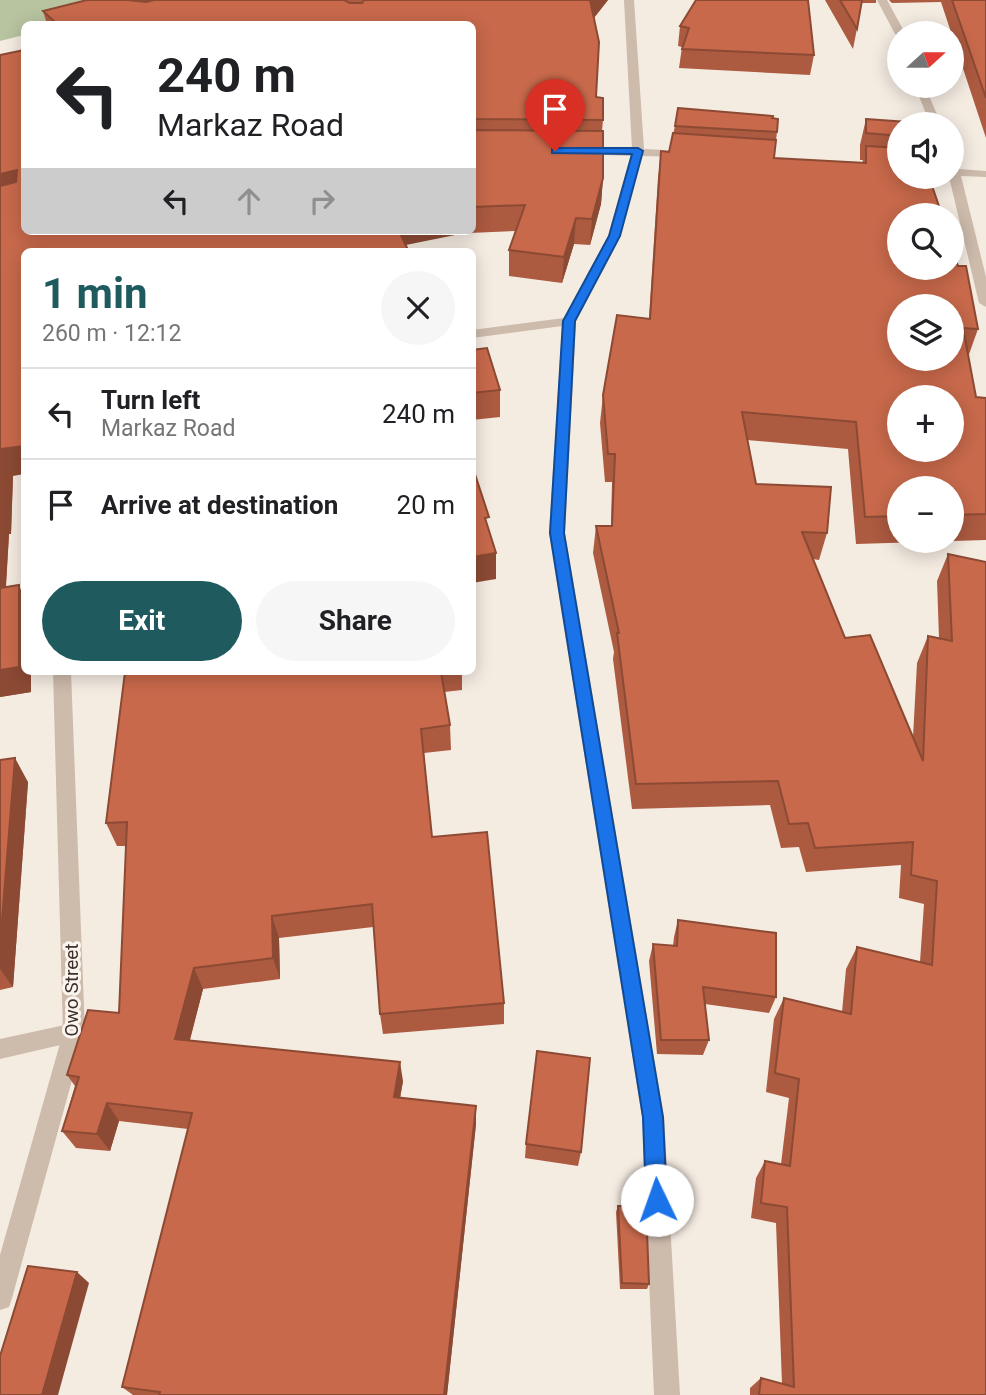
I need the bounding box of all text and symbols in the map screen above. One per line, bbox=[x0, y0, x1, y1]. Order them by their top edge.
north arrow bbox=[887, 21, 964, 98]
map controls bbox=[887, 21, 964, 553]
text: 240 m bbox=[157, 47, 296, 104]
icon: left bbox=[42, 49, 133, 140]
pin bbox=[525, 79, 585, 151]
icon: arrive bbox=[536, 90, 574, 128]
text: Markaz Road bbox=[157, 106, 344, 144]
button: sound bbox=[887, 112, 964, 189]
icon: left bbox=[157, 182, 195, 220]
icon: ahead bbox=[230, 182, 268, 220]
icon: right bbox=[303, 182, 341, 220]
button: search bbox=[887, 203, 964, 280]
text: 1 min bbox=[42, 269, 148, 318]
button: close bbox=[381, 271, 455, 345]
button: layers bbox=[887, 294, 964, 371]
text: 260 m · 12:12 bbox=[42, 320, 181, 347]
text: Turn left bbox=[101, 385, 200, 415]
button: + bbox=[887, 385, 964, 462]
icon: left bbox=[42, 395, 80, 433]
text: 240 m bbox=[382, 399, 455, 429]
text: Markaz Road bbox=[101, 415, 235, 442]
button: − bbox=[887, 476, 964, 553]
icon: arrive bbox=[42, 486, 80, 524]
text: Arrive at destination bbox=[101, 490, 338, 520]
text: 20 m bbox=[397, 490, 455, 520]
button: Exit bbox=[42, 581, 242, 661]
button: Share bbox=[256, 581, 455, 661]
street label: Owo Street bbox=[60, 943, 83, 1037]
position arrow bbox=[620, 1163, 694, 1237]

